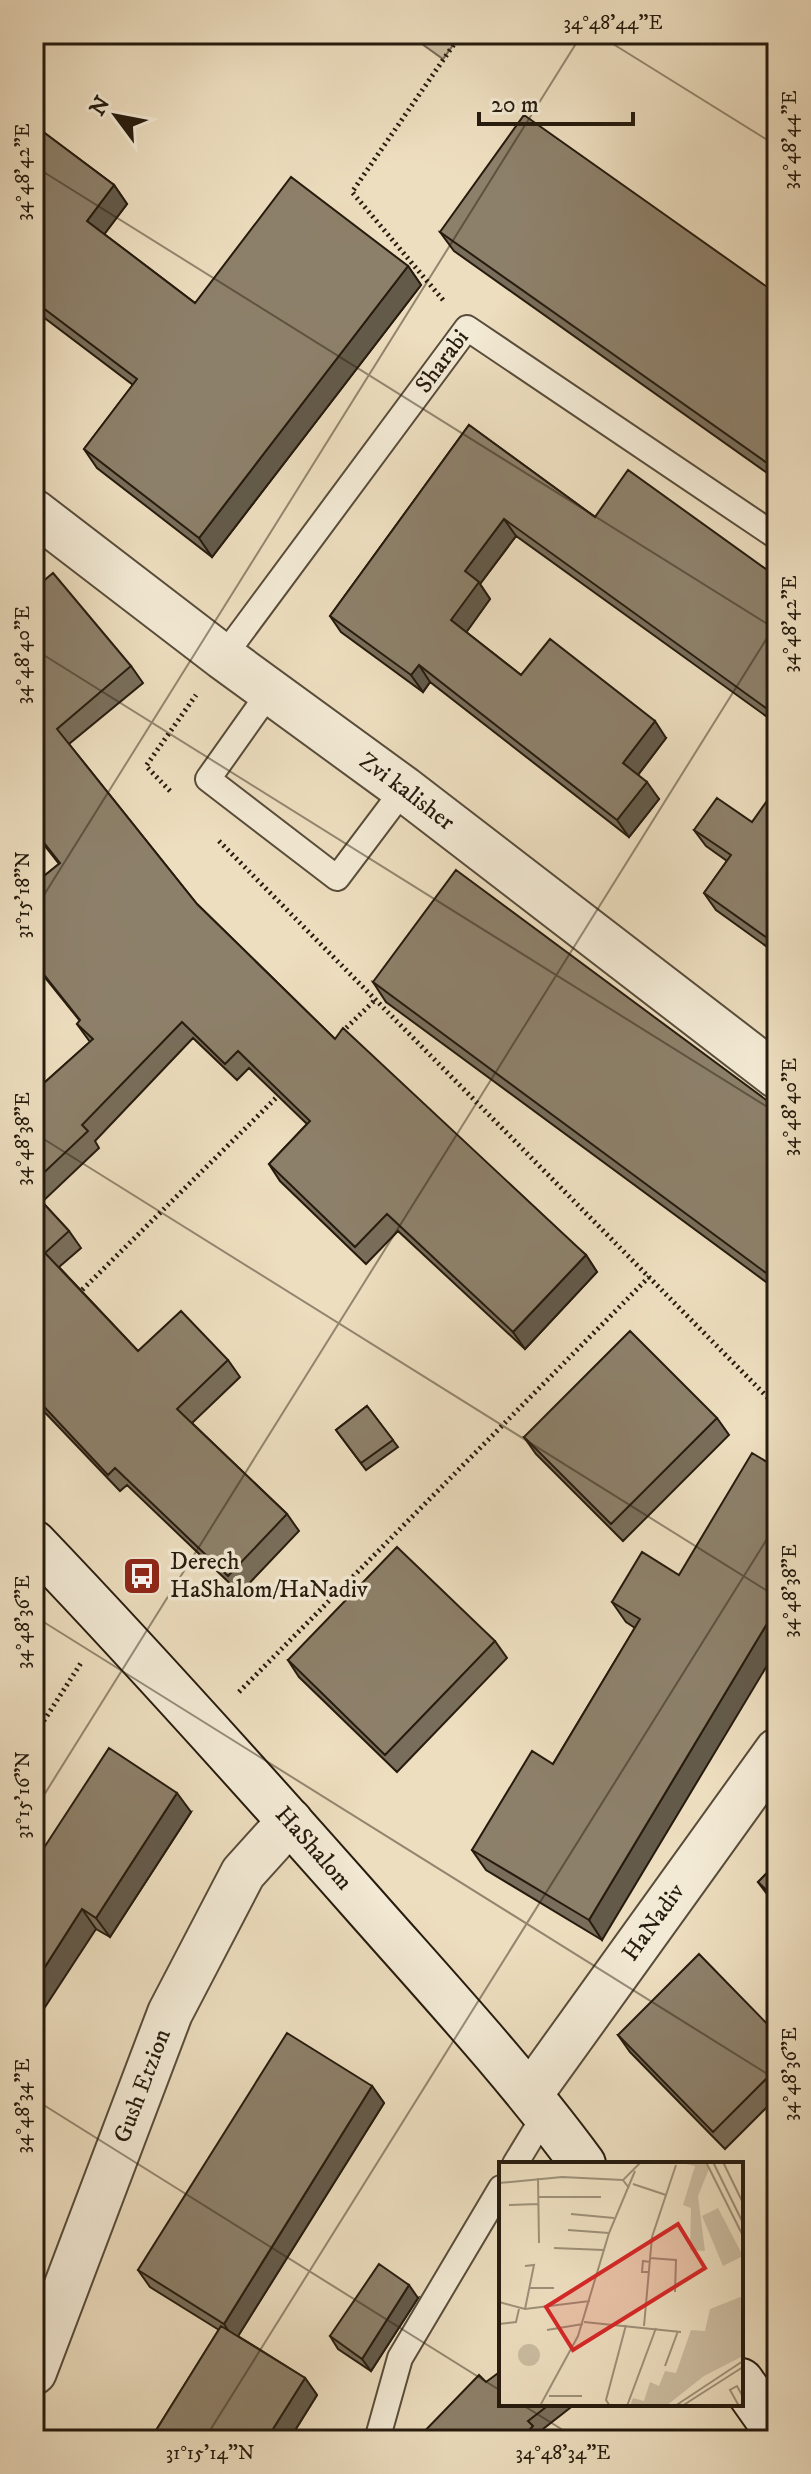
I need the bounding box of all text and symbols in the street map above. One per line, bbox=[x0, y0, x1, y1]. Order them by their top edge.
text: 34°48'44"E bbox=[563, 11, 663, 36]
north arrow bbox=[76, 76, 156, 156]
scale bar bbox=[479, 76, 633, 126]
text: 20 m bbox=[491, 90, 539, 120]
text: 34°48'44"E bbox=[778, 90, 803, 190]
text: N bbox=[84, 91, 117, 121]
text: 34°48'42"E bbox=[11, 123, 36, 221]
street label: Sharabi bbox=[409, 324, 476, 399]
text: 34°48'42"E bbox=[778, 575, 803, 673]
text: 34°48'40"E bbox=[11, 606, 36, 704]
street label: Zvi kalisher bbox=[353, 746, 460, 837]
text: 31°15'18"N bbox=[11, 851, 36, 939]
text: 34°48'40"E bbox=[778, 1058, 803, 1156]
text: 34°48'38"E bbox=[11, 1092, 36, 1186]
text: 34°48'38"E bbox=[778, 1544, 803, 1638]
place label: Derech HaShalom/HaNadiv bbox=[170, 1547, 368, 1605]
bus stop icon: Derech HaShalom/HaNadiv bbox=[121, 1555, 163, 1597]
text: 34°48'36"E bbox=[11, 1575, 36, 1669]
text: 31°15'16"N bbox=[11, 1751, 36, 1839]
street label: HaShalom bbox=[268, 1800, 359, 1897]
street label: HaNadiv bbox=[616, 1878, 692, 1967]
street label: Gush Etzion bbox=[107, 2024, 178, 2147]
text: 34°48'36"E bbox=[778, 2027, 803, 2121]
text: 34°48'34"E bbox=[11, 2058, 36, 2154]
inset map bbox=[499, 2162, 743, 2406]
text: 31°15'14"N bbox=[166, 2441, 254, 2466]
text: 34°48'34"E bbox=[515, 2441, 611, 2466]

